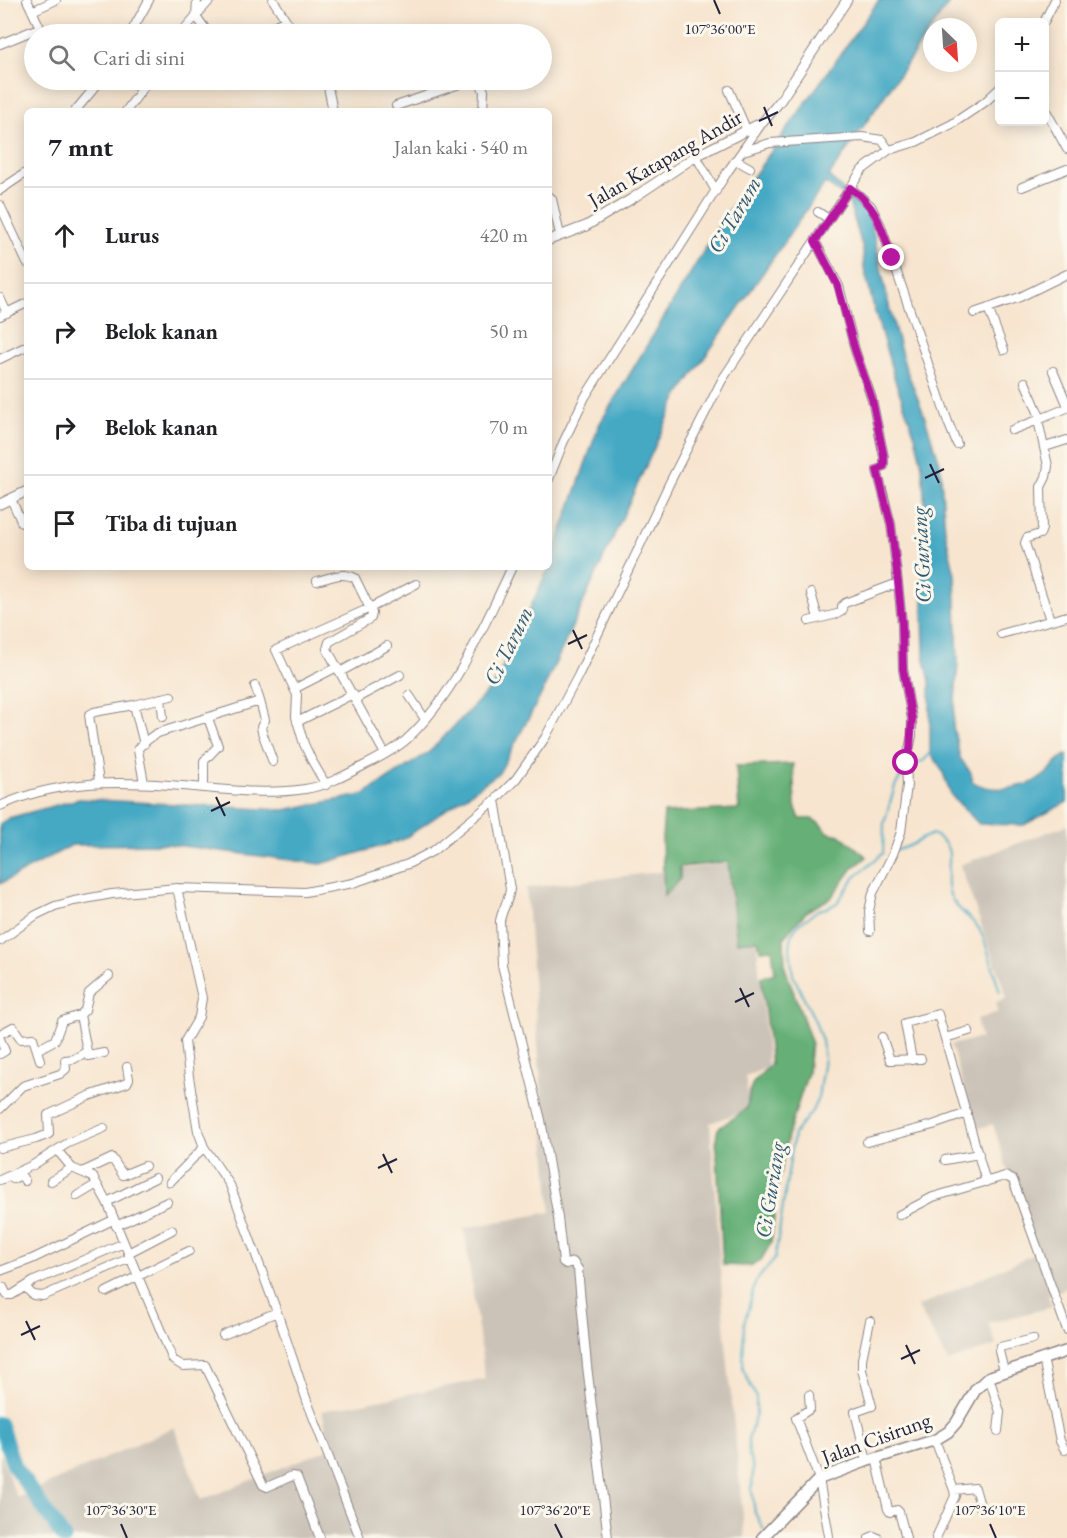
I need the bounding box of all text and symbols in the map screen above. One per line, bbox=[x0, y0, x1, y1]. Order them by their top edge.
north arrow bbox=[923, 18, 977, 72]
map controls bbox=[995, 18, 1049, 126]
button: + bbox=[995, 18, 1049, 72]
text: 107°36'00"E bbox=[684, 19, 756, 38]
search box bbox=[24, 24, 552, 90]
icon: search bbox=[45, 41, 78, 74]
text: Cari di sini bbox=[93, 43, 185, 72]
button: − bbox=[995, 72, 1049, 126]
street label: Jalan Katapang Andir bbox=[581, 103, 747, 214]
text: 7 mnt bbox=[48, 130, 113, 164]
text: Jalan kaki · 540 m bbox=[394, 134, 528, 160]
water label: Ci Tarum bbox=[701, 172, 767, 258]
icon: ahead bbox=[48, 219, 81, 252]
text: Lurus bbox=[105, 221, 159, 250]
text: 420 m bbox=[480, 222, 528, 248]
route end bbox=[878, 244, 904, 270]
icon: right bbox=[48, 315, 81, 348]
text: Belok kanan bbox=[105, 317, 218, 346]
text: 50 m bbox=[489, 318, 528, 344]
icon: right bbox=[48, 411, 81, 444]
text: Belok kanan bbox=[105, 413, 218, 442]
text: 70 m bbox=[489, 414, 528, 440]
water label: Ci Guriang bbox=[904, 505, 938, 604]
icon: arrive bbox=[48, 507, 81, 540]
text: Tiba di tujuan bbox=[105, 509, 237, 538]
water label: Ci Tarum bbox=[477, 602, 539, 690]
route start bbox=[892, 749, 918, 775]
water label: Ci Guriang bbox=[748, 1139, 792, 1240]
street label: Jalan Cisirung bbox=[816, 1405, 935, 1471]
text: 107°36'30"E bbox=[85, 1500, 157, 1519]
text: 107°36'20"E bbox=[519, 1500, 591, 1519]
text: 107°36'10"E bbox=[954, 1500, 1026, 1519]

